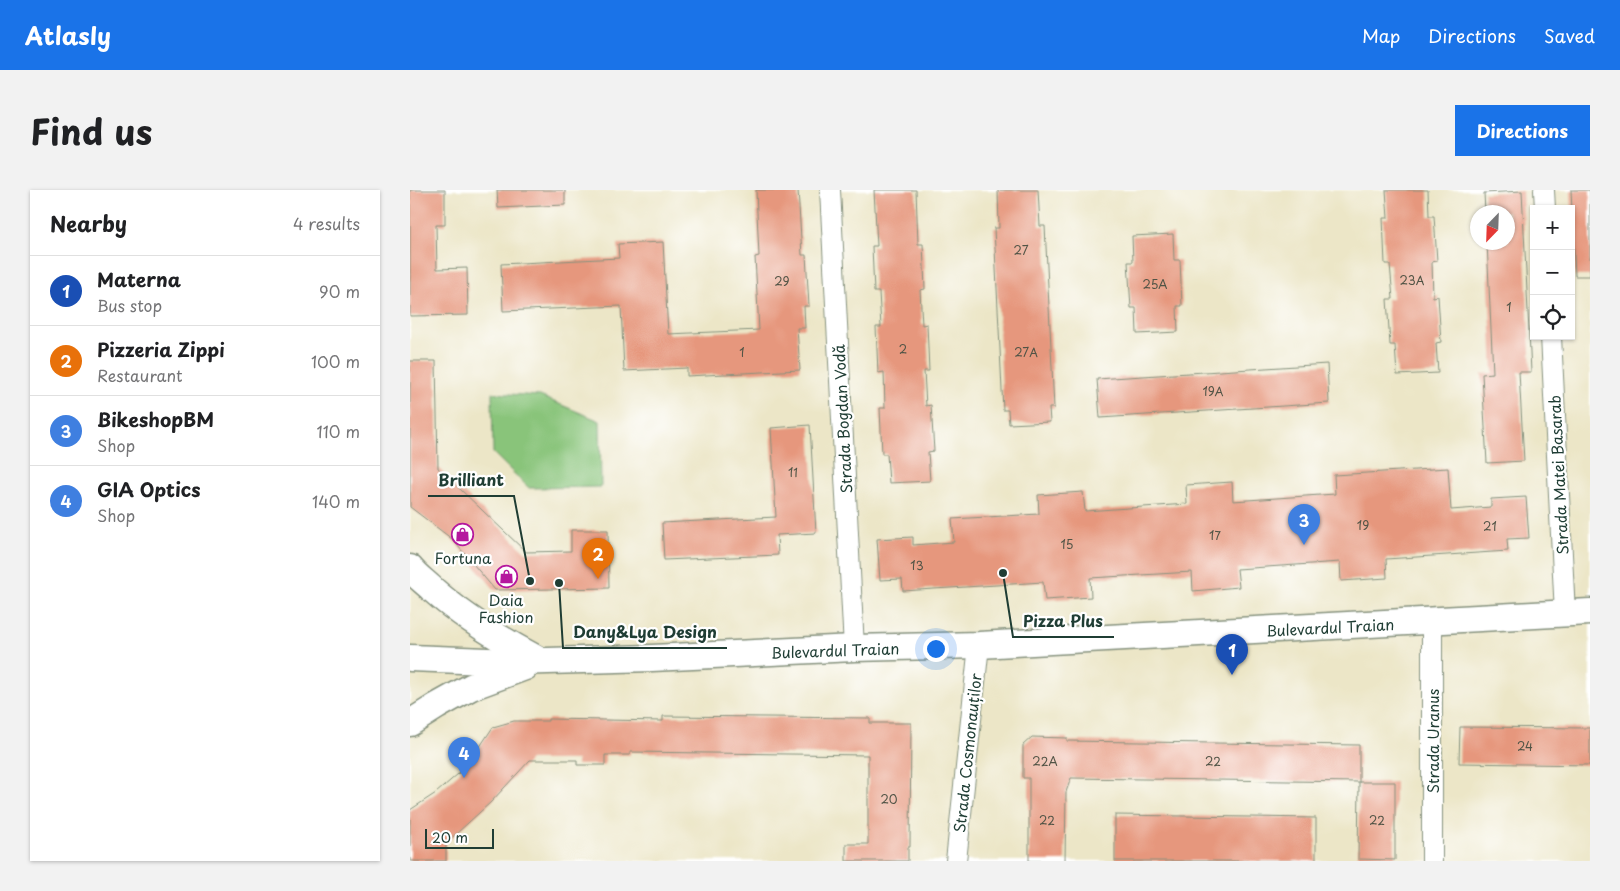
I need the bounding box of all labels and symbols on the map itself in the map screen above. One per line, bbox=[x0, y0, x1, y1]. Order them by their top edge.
north arrow bbox=[1470, 205, 1515, 250]
house number: 27 bbox=[1014, 241, 1029, 259]
house number: 23A bbox=[1400, 271, 1425, 289]
house number: 29 bbox=[774, 272, 790, 290]
house number: 25A bbox=[1142, 275, 1168, 293]
house number: 1 bbox=[1506, 298, 1512, 316]
house number: 2 bbox=[899, 340, 907, 358]
house number: 1 bbox=[739, 343, 745, 361]
street label: Strada Bogdan Vodă bbox=[827, 343, 857, 494]
house number: 27A bbox=[1014, 343, 1038, 361]
house number: 19A bbox=[1202, 382, 1224, 400]
street label: Strada Matei Basarab bbox=[1542, 395, 1574, 555]
house number: 11 bbox=[788, 463, 798, 481]
callout: Brilliant bbox=[428, 465, 514, 496]
text: Brilliant bbox=[438, 467, 504, 491]
pin: 3 bbox=[1288, 504, 1320, 545]
house number: 19 bbox=[1357, 516, 1369, 534]
house number: 21 bbox=[1483, 517, 1497, 535]
shop icon: Fortuna bbox=[451, 522, 475, 546]
house number: 17 bbox=[1209, 526, 1221, 544]
house number: 15 bbox=[1060, 535, 1074, 553]
pin: 2 bbox=[582, 538, 614, 579]
place label: Fortuna bbox=[435, 546, 492, 569]
house number: 13 bbox=[910, 556, 924, 574]
shop icon: Daia Fashion bbox=[494, 564, 518, 588]
place label: Daia Fashion bbox=[479, 588, 533, 628]
callout: Pizza Plus bbox=[1013, 606, 1114, 637]
text: Pizza Plus bbox=[1023, 608, 1103, 632]
street label: Bulevardul Traian bbox=[1265, 612, 1395, 642]
callout: Dany&Lya Design bbox=[563, 617, 727, 648]
text: Dany&Lya Design bbox=[573, 619, 717, 643]
pin: 1 bbox=[1216, 634, 1248, 675]
street label: Bulevardul Traian bbox=[770, 636, 900, 664]
your location bbox=[923, 636, 949, 662]
street label: Strada Cosmonauților bbox=[947, 672, 987, 834]
street label: Strada Uranus bbox=[1421, 688, 1444, 793]
pin: 4 bbox=[448, 737, 480, 778]
house number: 24 bbox=[1517, 737, 1533, 755]
house number: 22A bbox=[1032, 752, 1058, 770]
house number: 22 bbox=[1205, 752, 1221, 770]
house number: 20 bbox=[880, 790, 898, 808]
house number: 22 bbox=[1039, 811, 1055, 829]
house number: 22 bbox=[1369, 811, 1385, 829]
scale bar bbox=[425, 826, 494, 849]

